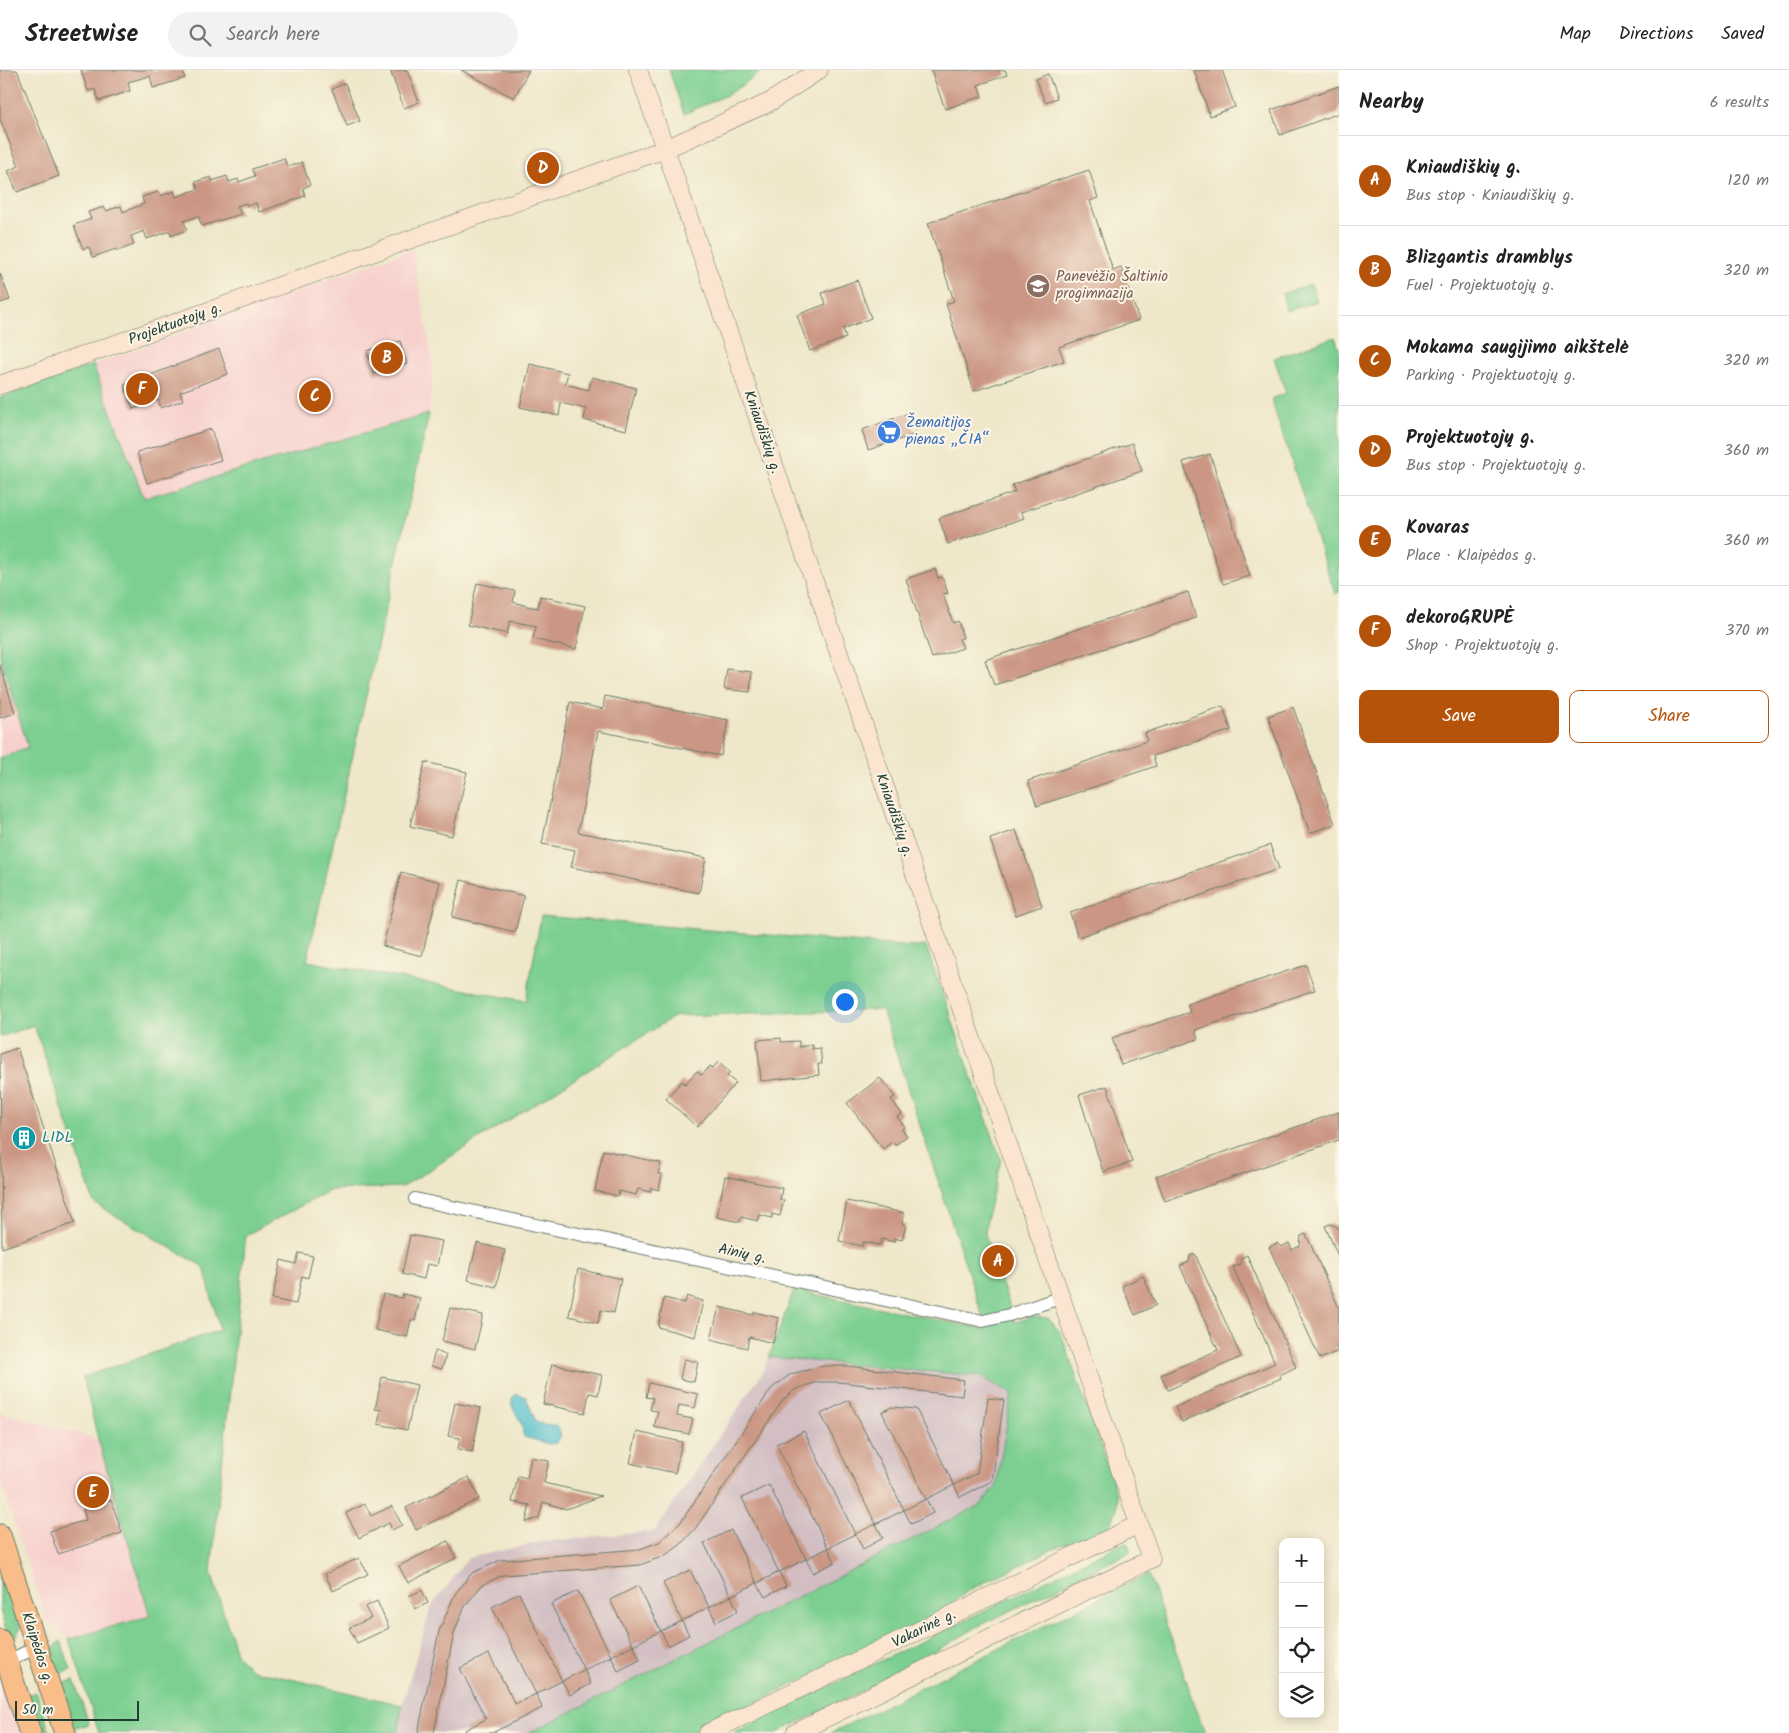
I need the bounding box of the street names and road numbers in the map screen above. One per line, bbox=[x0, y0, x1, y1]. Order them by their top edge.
street label: Projektuotojų g. bbox=[125, 296, 225, 352]
street label: Kniaudiškių g. bbox=[737, 387, 787, 477]
street label: Kniaudiškių g. bbox=[869, 770, 919, 860]
street label: Ainių g. bbox=[716, 1237, 768, 1271]
street label: Vakarinė g. bbox=[888, 1603, 960, 1655]
street label: Klaipėdos g. bbox=[14, 1609, 60, 1687]

